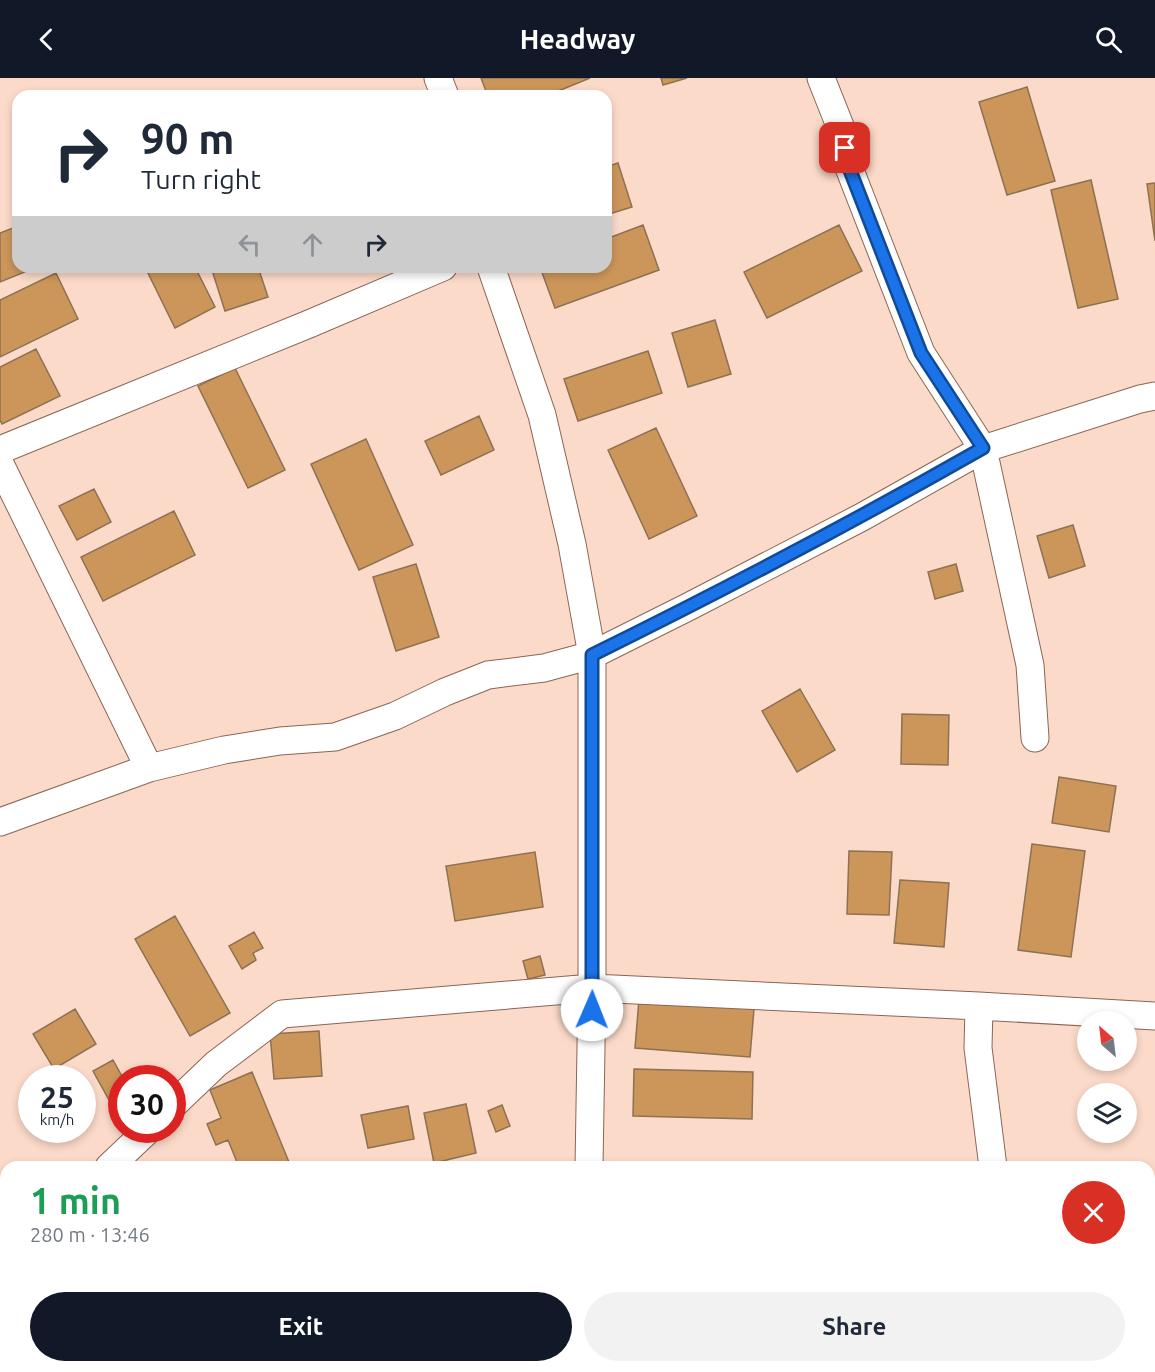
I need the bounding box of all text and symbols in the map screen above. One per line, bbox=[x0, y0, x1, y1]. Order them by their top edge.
icon: back bbox=[30, 23, 63, 56]
icon: search bbox=[1092, 23, 1125, 56]
text: Headway bbox=[520, 24, 635, 54]
icon: right bbox=[42, 114, 120, 192]
text: 90 m bbox=[141, 115, 235, 162]
pin bbox=[819, 122, 870, 173]
icon: arrive bbox=[828, 131, 861, 164]
text: Turn right bbox=[141, 164, 261, 194]
icon: left bbox=[233, 228, 266, 261]
icon: ahead bbox=[296, 228, 329, 261]
icon: right bbox=[359, 228, 392, 261]
position arrow bbox=[560, 978, 624, 1042]
north arrow bbox=[1077, 1011, 1137, 1071]
map controls bbox=[1077, 1011, 1137, 1143]
speed limit sign: 30 bbox=[108, 1065, 186, 1143]
text: 25 bbox=[40, 1080, 74, 1114]
button: layers bbox=[1077, 1083, 1137, 1143]
text: km/h bbox=[40, 1111, 74, 1128]
text: 1 min bbox=[30, 1180, 121, 1221]
button: close bbox=[1062, 1181, 1125, 1244]
text: 280 m · 13:46 bbox=[30, 1223, 150, 1246]
button: Exit bbox=[30, 1292, 572, 1361]
button: Share bbox=[584, 1292, 1125, 1361]

